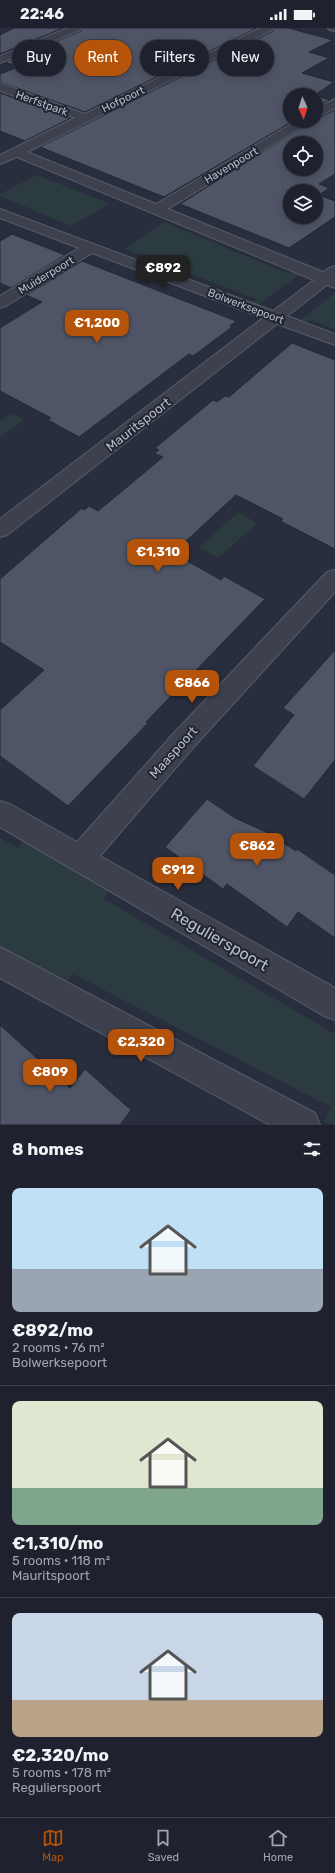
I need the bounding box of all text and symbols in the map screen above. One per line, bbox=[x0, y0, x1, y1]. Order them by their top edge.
text: 22:46 bbox=[20, 5, 64, 23]
chip: Buy bbox=[12, 40, 66, 76]
chip: Rent bbox=[74, 40, 132, 76]
chip: Filters bbox=[140, 40, 209, 76]
chip: New bbox=[217, 40, 274, 76]
street label: Hofpoort bbox=[100, 83, 147, 115]
street label: Herfstpark bbox=[14, 88, 70, 119]
north arrow bbox=[283, 88, 323, 128]
map controls bbox=[283, 88, 323, 224]
button: locate bbox=[283, 136, 323, 176]
street label: Havenpoort bbox=[202, 144, 261, 187]
button: layers bbox=[283, 184, 323, 224]
street label: Muiderpoort bbox=[16, 253, 77, 297]
pin: €892 bbox=[139, 255, 187, 289]
text: €892 bbox=[145, 260, 181, 275]
street label: Bolwerksepoort bbox=[206, 286, 286, 327]
pin: €1,200 bbox=[64, 310, 130, 344]
text: €1,200 bbox=[74, 315, 120, 330]
street label: Mauritspoort bbox=[103, 395, 174, 454]
pin: €1,310 bbox=[125, 539, 191, 573]
text: €1,310 bbox=[136, 544, 180, 559]
pin: €866 bbox=[168, 670, 216, 704]
text: €866 bbox=[174, 675, 210, 690]
street label: Maaspoort bbox=[146, 724, 200, 781]
pin: €862 bbox=[233, 833, 281, 867]
text: €862 bbox=[239, 838, 275, 853]
pin: €912 bbox=[154, 857, 202, 891]
text: €912 bbox=[161, 862, 195, 877]
street label: Regulierspoort bbox=[167, 904, 272, 975]
pin: €2,320 bbox=[108, 1029, 174, 1063]
text: €2,320 bbox=[117, 1034, 165, 1049]
pin: €809 bbox=[26, 1059, 74, 1093]
text: €809 bbox=[32, 1064, 68, 1079]
icon: filters bbox=[301, 1138, 323, 1160]
text: 8 homes bbox=[12, 1139, 84, 1159]
icon: home bbox=[132, 1214, 204, 1286]
text: €892/mo bbox=[12, 1320, 93, 1340]
text: 2 rooms · 76 m² bbox=[12, 1340, 105, 1355]
text: Bolwerksepoort bbox=[12, 1355, 107, 1370]
icon: home bbox=[132, 1427, 204, 1499]
text: €1,310/mo bbox=[12, 1533, 103, 1553]
text: 5 rooms · 118 m² bbox=[12, 1553, 110, 1568]
text: Mauritspoort bbox=[12, 1568, 90, 1583]
icon: home bbox=[132, 1639, 204, 1711]
text: €2,320/mo bbox=[12, 1745, 109, 1765]
text: 5 rooms · 178 m² bbox=[12, 1765, 111, 1780]
text: Regulierspoort bbox=[12, 1780, 101, 1795]
tab: Map bbox=[42, 1827, 64, 1864]
tab: Saved bbox=[148, 1827, 179, 1864]
tab: Home bbox=[263, 1827, 293, 1864]

